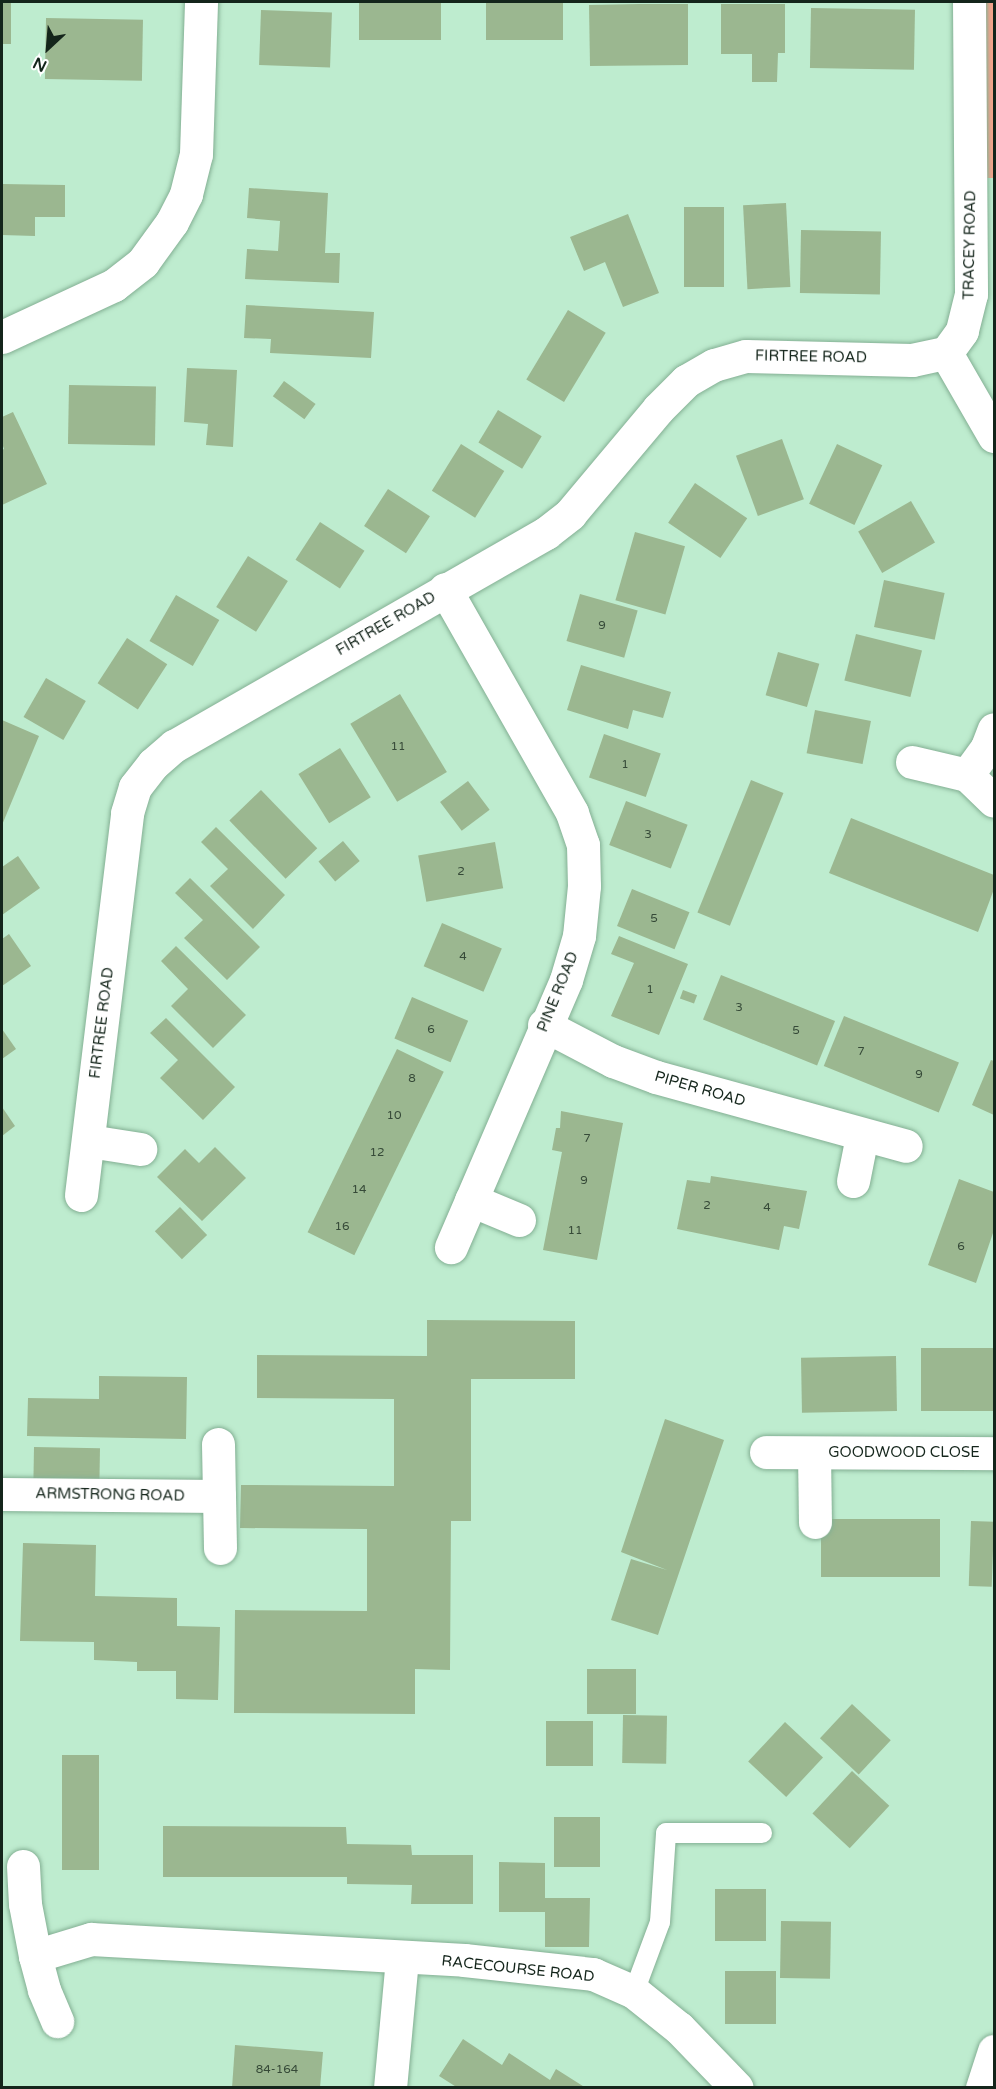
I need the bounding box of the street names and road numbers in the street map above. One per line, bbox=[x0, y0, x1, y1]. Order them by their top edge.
street label: TRACEY ROAD bbox=[960, 190, 980, 300]
street label: FIRTREE ROAD bbox=[755, 347, 867, 367]
street label: FIRTREE ROAD bbox=[333, 588, 439, 660]
street label: PINE ROAD bbox=[534, 949, 582, 1035]
street label: FIRTREE ROAD bbox=[86, 966, 118, 1080]
street label: PIPER ROAD bbox=[652, 1067, 748, 1111]
street label: GOODWOOD CLOSE bbox=[828, 1444, 980, 1462]
street label: ARMSTRONG ROAD bbox=[35, 1485, 185, 1505]
street label: RACECOURSE ROAD bbox=[441, 1952, 595, 1986]

